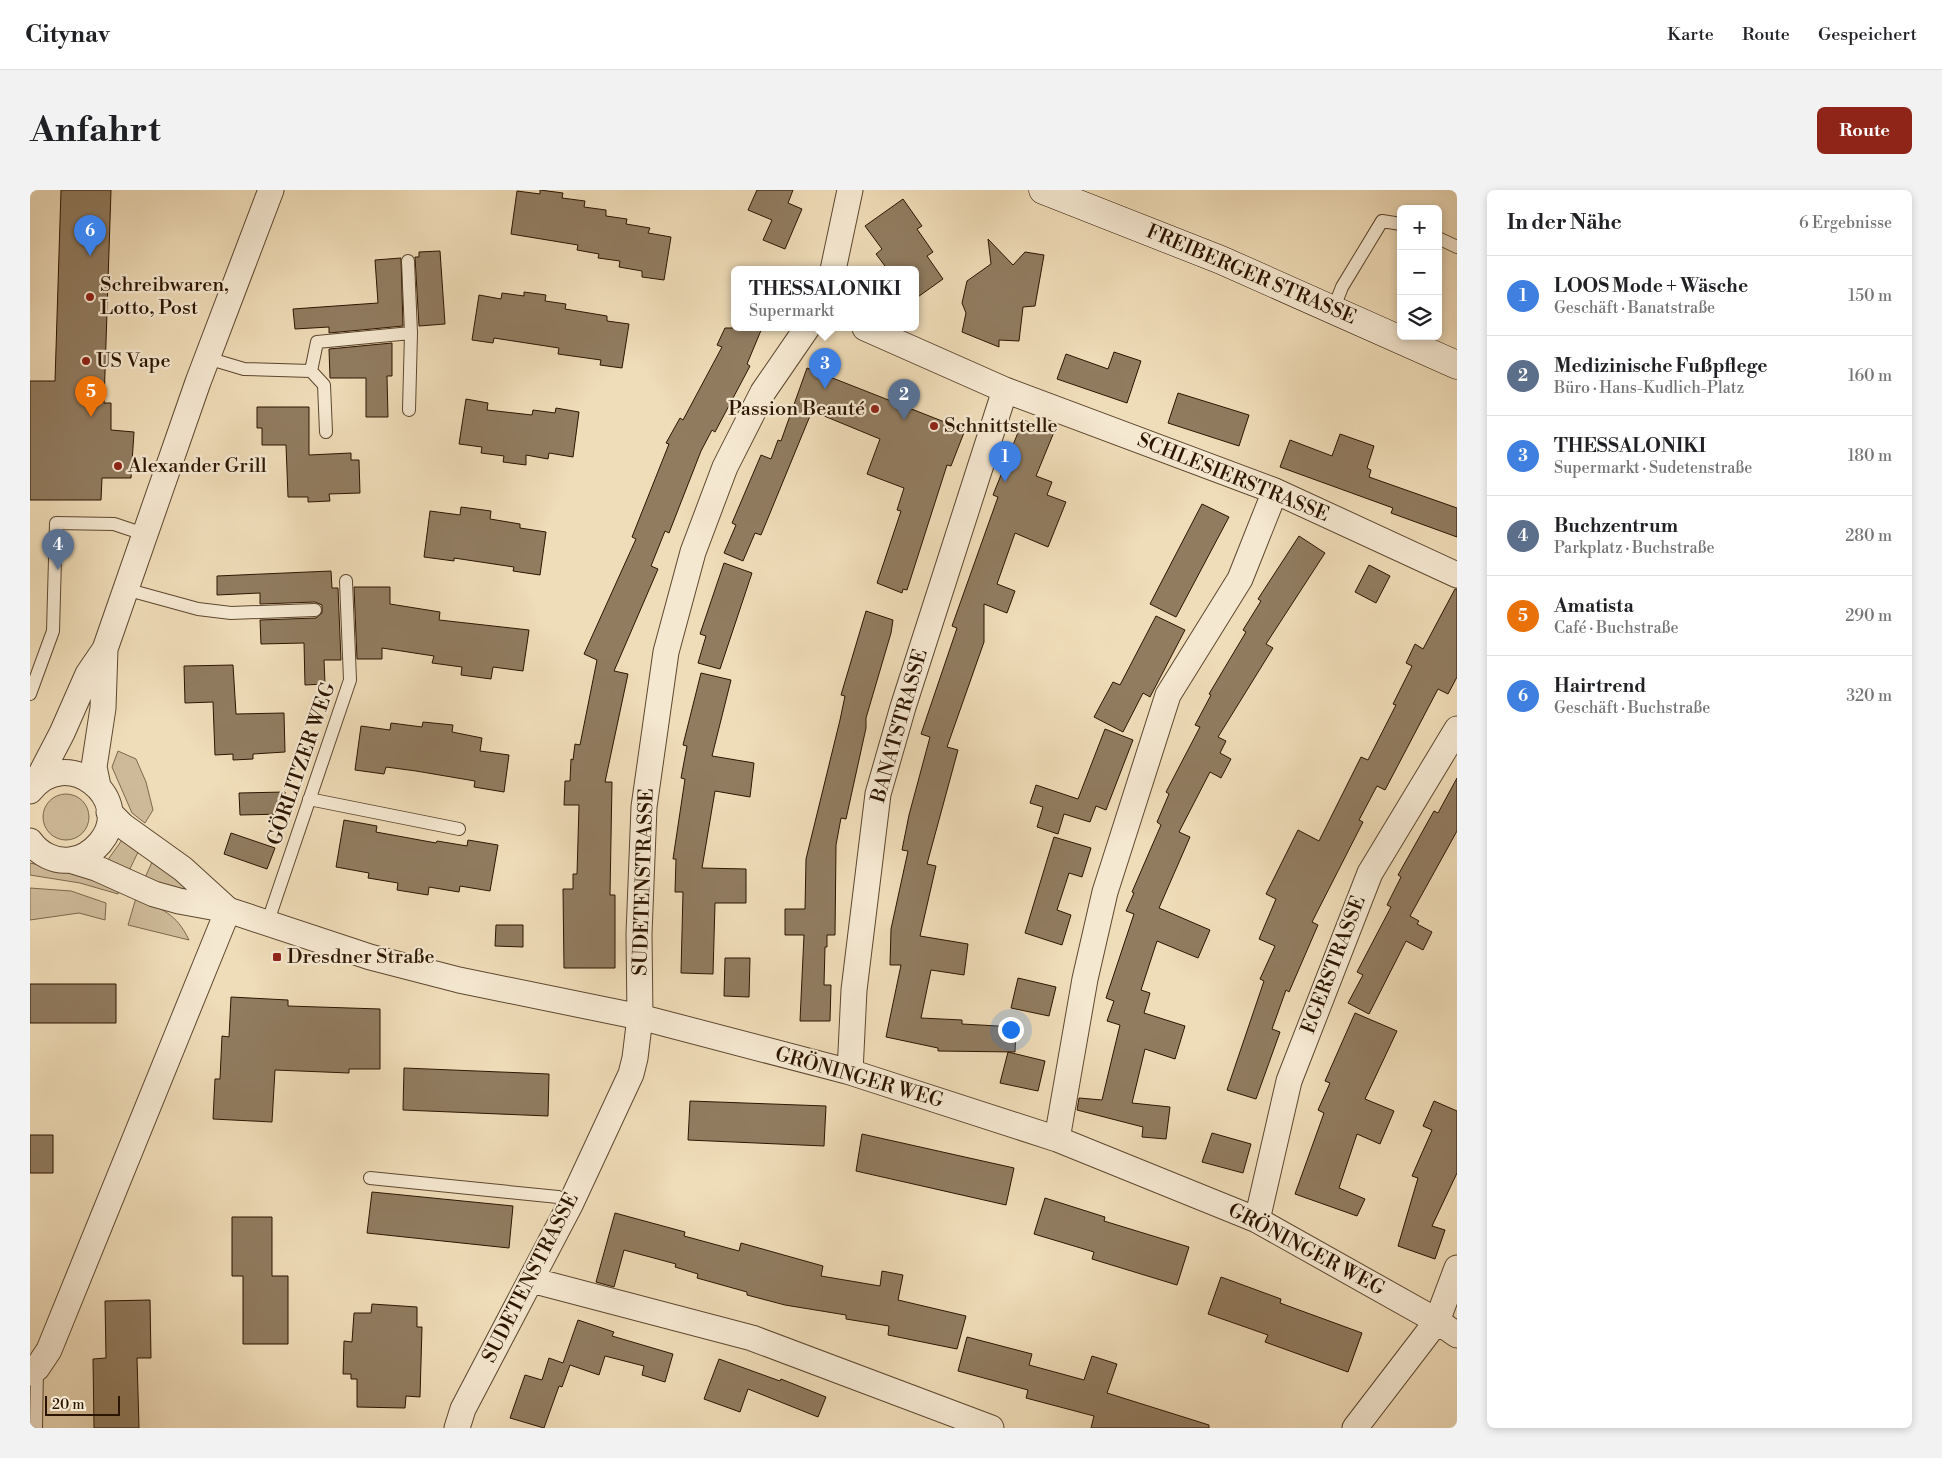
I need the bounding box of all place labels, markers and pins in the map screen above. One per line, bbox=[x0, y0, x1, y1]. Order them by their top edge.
pin: 6 bbox=[74, 215, 106, 256]
place label: Schreibwaren, Lotto, Post bbox=[100, 273, 229, 321]
marker: Schreibwaren, Lotto, Post bbox=[84, 291, 96, 303]
pin: 3 bbox=[809, 348, 841, 389]
place label: US Vape bbox=[96, 349, 170, 374]
marker: US Vape bbox=[80, 355, 92, 367]
pin: 5 bbox=[75, 376, 107, 417]
pin: 2 bbox=[888, 379, 920, 420]
place label: Passion Beauté bbox=[728, 397, 865, 422]
marker: Passion Beauté bbox=[869, 403, 881, 415]
place label: Schnittstelle bbox=[944, 414, 1058, 439]
marker: Schnittstelle bbox=[928, 420, 940, 432]
pin: 1 bbox=[989, 441, 1021, 482]
place label: Alexander Grill bbox=[127, 454, 267, 479]
marker: Alexander Grill bbox=[112, 460, 124, 472]
pin: 4 bbox=[42, 529, 74, 570]
place label: Dresdner Straße bbox=[287, 945, 435, 970]
marker: Dresdner Straße bbox=[271, 951, 283, 963]

